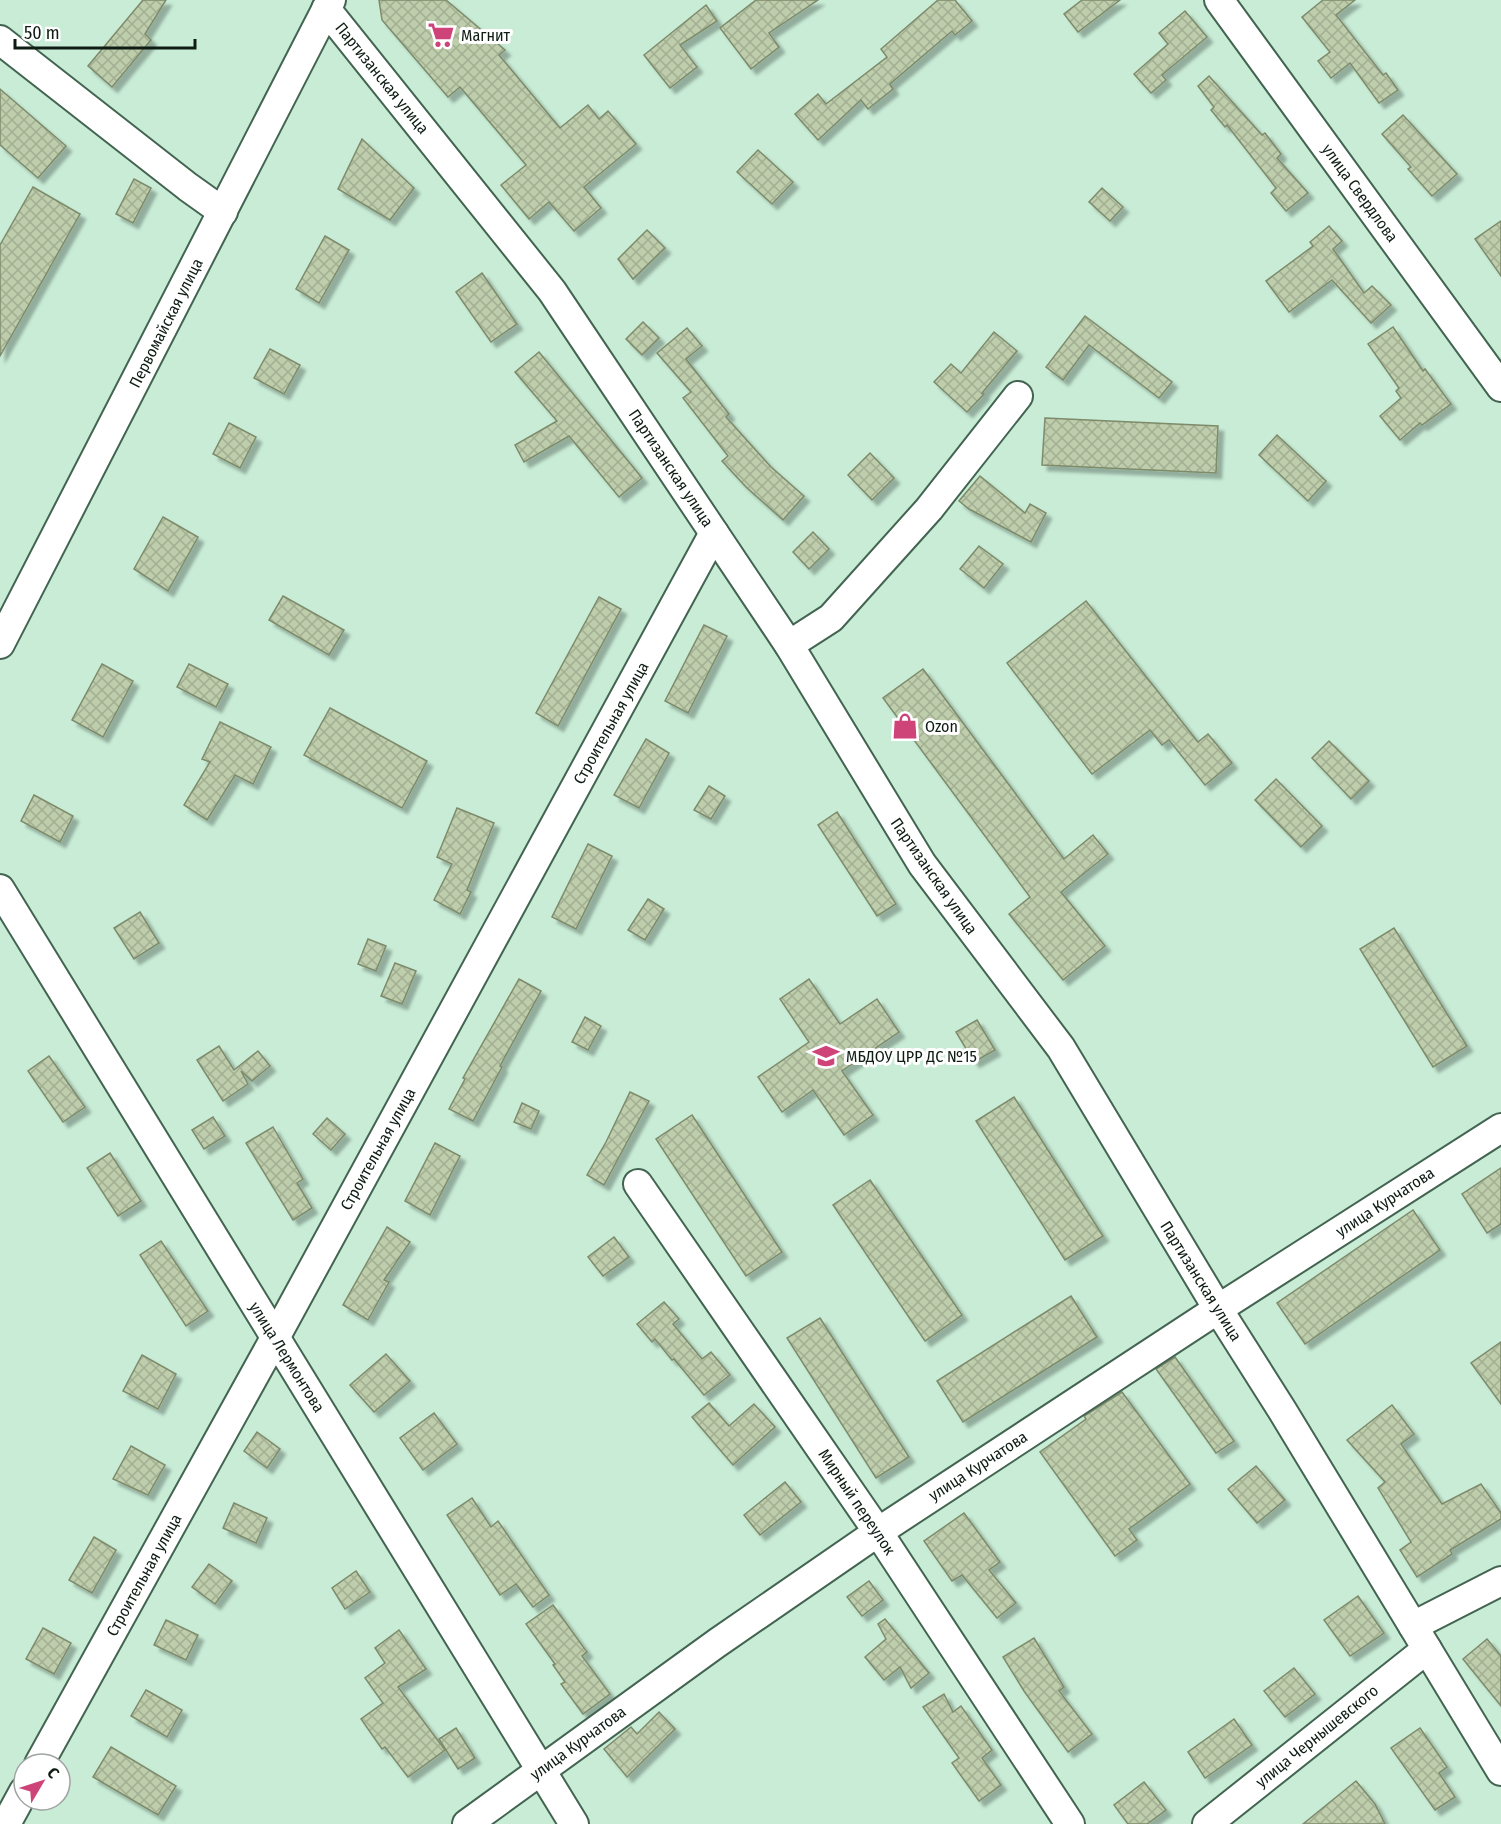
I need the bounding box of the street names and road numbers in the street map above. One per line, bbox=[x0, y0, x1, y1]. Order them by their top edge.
street label: Партизанская улица bbox=[331, 18, 433, 138]
street label: улица Свердлова bbox=[1318, 140, 1402, 246]
street label: Первомайская улица bbox=[125, 255, 207, 391]
street label: Партизанская улица bbox=[625, 406, 717, 531]
street label: Строительная улица bbox=[569, 658, 653, 787]
street label: Партизанская улица bbox=[887, 814, 981, 938]
street label: Строительная улица bbox=[336, 1084, 420, 1213]
street label: улица Курчатова bbox=[1332, 1163, 1438, 1241]
street label: Партизанская улица bbox=[1156, 1218, 1246, 1345]
street label: улица Лермонтова bbox=[245, 1298, 329, 1416]
street label: улица Курчатова bbox=[925, 1427, 1031, 1505]
street label: Мирный переулок bbox=[814, 1445, 900, 1559]
street label: Строительная улица bbox=[102, 1510, 186, 1639]
street label: улица Чернышевского bbox=[1252, 1681, 1382, 1791]
street label: улица Курчатова bbox=[526, 1702, 630, 1784]

